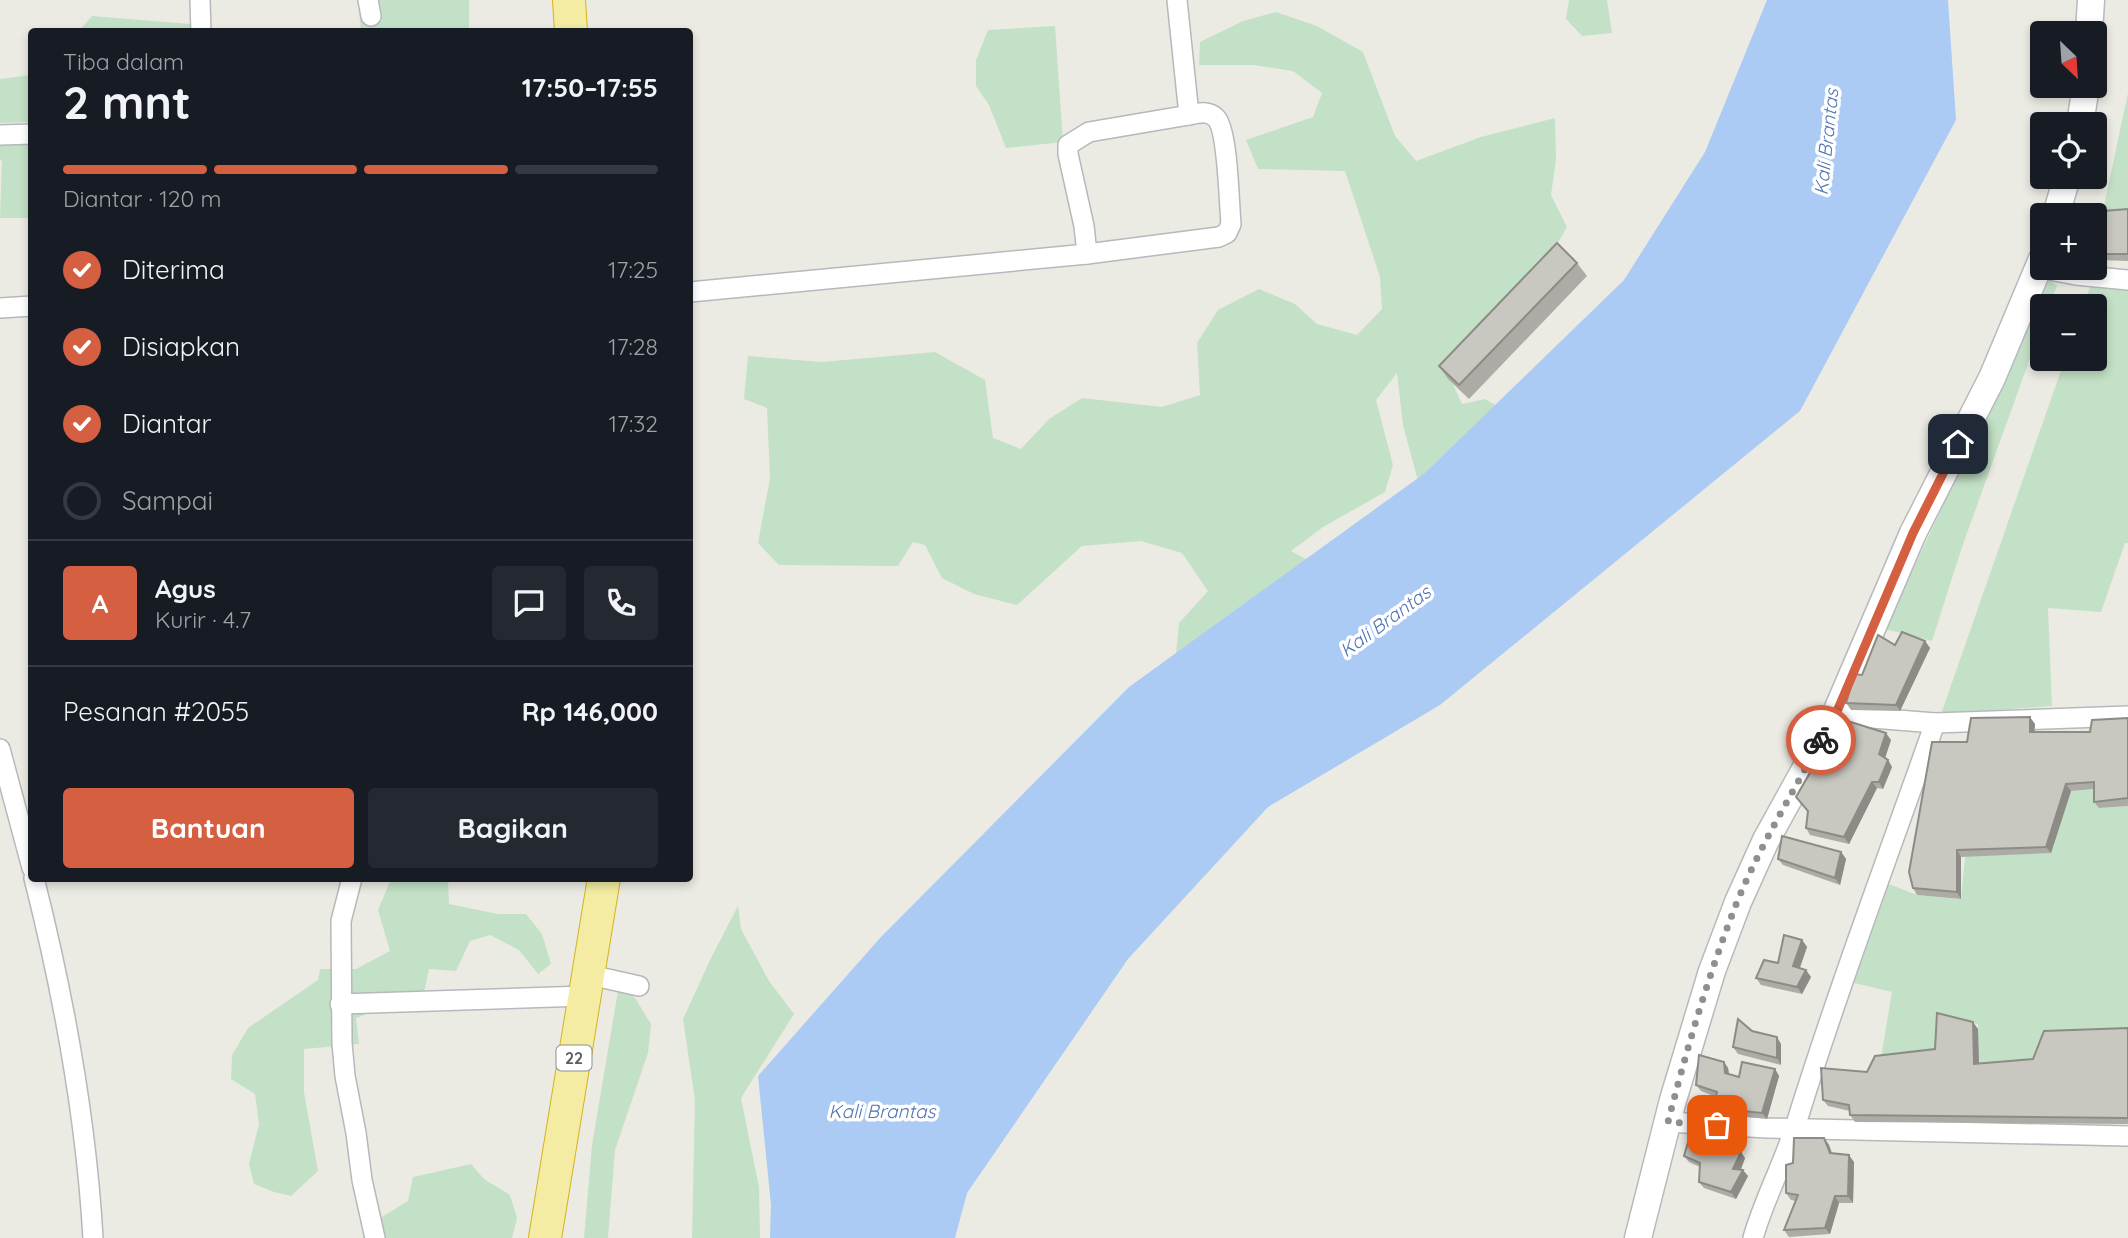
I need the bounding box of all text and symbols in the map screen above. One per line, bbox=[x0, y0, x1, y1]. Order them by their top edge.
north arrow bbox=[2030, 21, 2107, 98]
map controls bbox=[2030, 21, 2107, 371]
text: Tiba dalam bbox=[63, 47, 184, 76]
text: 17:50–17:55 bbox=[522, 71, 658, 104]
text: 2 mnt bbox=[63, 73, 191, 131]
water label: Kali Brantas bbox=[1808, 87, 1844, 196]
button: locate bbox=[2030, 112, 2107, 189]
text: Diantar · 120 m bbox=[63, 184, 222, 213]
button: + bbox=[2030, 203, 2107, 280]
icon: check bbox=[63, 251, 101, 289]
text: Diterima bbox=[122, 253, 225, 286]
text: 17:25 bbox=[608, 255, 658, 284]
button: − bbox=[2030, 294, 2107, 371]
icon: check bbox=[63, 328, 101, 366]
text: Disiapkan bbox=[122, 330, 240, 363]
text: 17:28 bbox=[608, 332, 658, 361]
icon: check bbox=[63, 405, 101, 443]
text: Diantar bbox=[122, 407, 212, 440]
text: 17:32 bbox=[609, 409, 658, 438]
pin bbox=[1928, 414, 1988, 474]
icon: home bbox=[1939, 425, 1977, 463]
text: Sampai bbox=[122, 484, 213, 517]
button: chat bbox=[492, 566, 566, 640]
button: phone bbox=[584, 566, 658, 640]
text: Agus bbox=[155, 572, 216, 605]
water label: Kali Brantas bbox=[1335, 579, 1436, 662]
text: A bbox=[92, 587, 108, 620]
text: Kurir · 4.7 bbox=[155, 605, 251, 634]
text: Pesanan #2055 bbox=[63, 695, 249, 728]
text: Rp 146,000 bbox=[522, 695, 658, 728]
courier bbox=[1786, 705, 1856, 775]
icon: bike bbox=[1802, 721, 1840, 759]
button: Bantuan bbox=[63, 788, 354, 868]
button: Bagikan bbox=[368, 788, 658, 868]
road number: 22 bbox=[556, 1046, 592, 1070]
pin bbox=[1687, 1095, 1747, 1155]
water label: Kali Brantas bbox=[829, 1099, 936, 1123]
icon: bag bbox=[1698, 1106, 1736, 1144]

